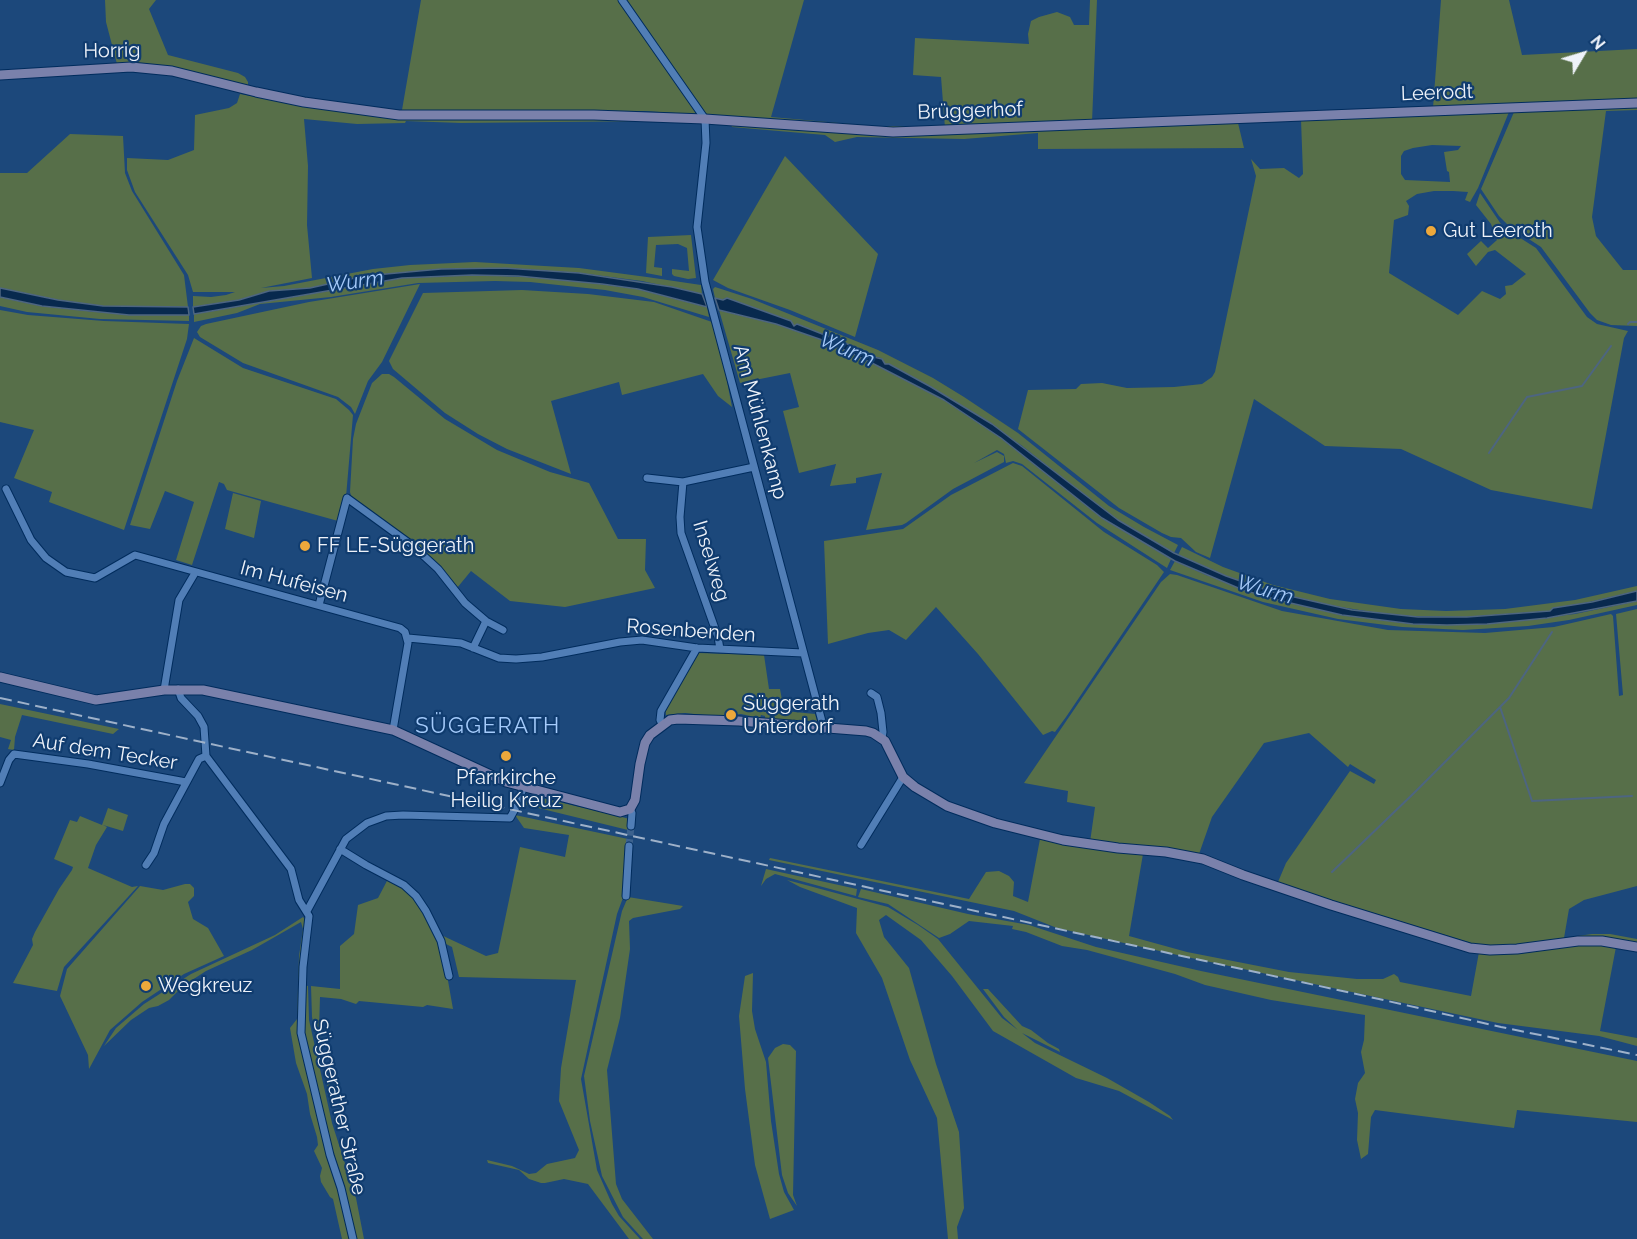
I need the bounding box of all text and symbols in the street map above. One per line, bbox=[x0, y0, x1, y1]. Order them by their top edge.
north arrow bbox=[1553, 24, 1613, 84]
text: N bbox=[1586, 32, 1609, 53]
street label: Horrig bbox=[83, 39, 141, 63]
street label: Leerodt bbox=[1400, 80, 1474, 106]
street label: Brüggerhof bbox=[917, 97, 1023, 125]
place label: Gut Leeroth bbox=[1443, 219, 1553, 243]
marker: Gut Leeroth bbox=[1424, 224, 1438, 238]
water label: Wurm bbox=[325, 266, 385, 298]
water label: Wurm bbox=[816, 327, 878, 373]
street label: Am Mühlenkamp bbox=[728, 342, 792, 502]
street label: Inselweg bbox=[687, 518, 735, 604]
place label: FF LE-Süggerath bbox=[317, 534, 474, 558]
marker: FF LE-Süggerath bbox=[298, 539, 312, 553]
street label: Im Hufeisen bbox=[238, 556, 350, 608]
water label: Wurm bbox=[1234, 570, 1296, 610]
street label: Rosenbenden bbox=[626, 615, 756, 647]
place label: Süggerath Unterdorf bbox=[743, 692, 840, 739]
marker: Süggerath Unterdorf bbox=[724, 708, 738, 722]
district label: SÜGGERATH bbox=[415, 713, 561, 739]
street label: Auf dem Tecker bbox=[31, 729, 179, 775]
marker: Pfarrkirche Heilig Kreuz bbox=[499, 749, 513, 763]
place label: Pfarrkirche Heilig Kreuz bbox=[451, 766, 561, 813]
place label: Wegkreuz bbox=[158, 974, 252, 998]
marker: Wegkreuz bbox=[139, 979, 153, 993]
street label: Süggerather Straße bbox=[307, 1017, 371, 1197]

